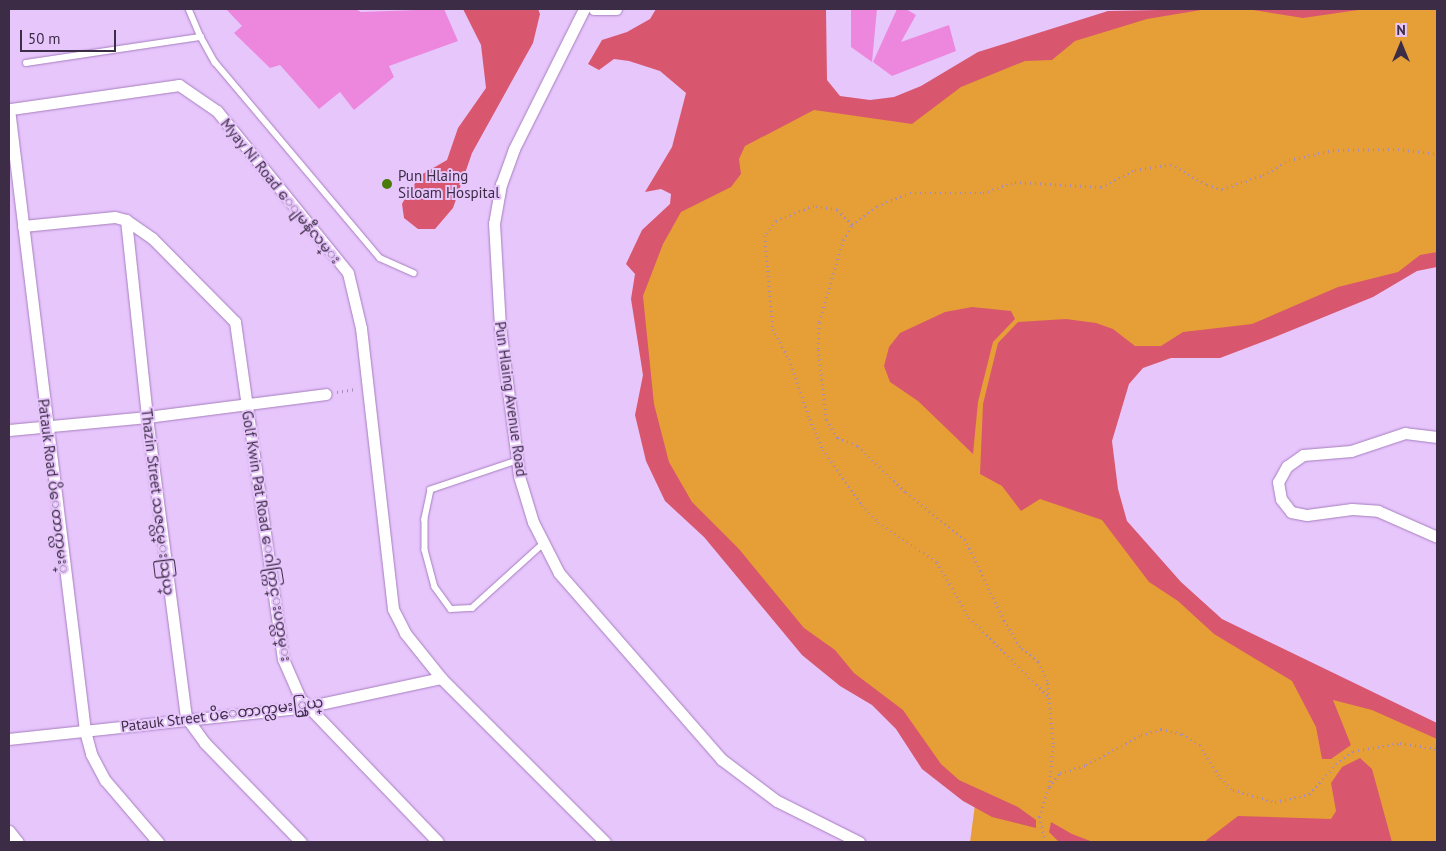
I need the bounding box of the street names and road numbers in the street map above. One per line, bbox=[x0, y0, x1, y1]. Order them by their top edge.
street label: Myay Ni Road ေျမနီလမ္း bbox=[217, 115, 345, 267]
street label: Pun Hlaing Avenue Road bbox=[491, 320, 531, 478]
street label: Patauk Road ပိေတာက္လမး္ bbox=[34, 398, 74, 574]
street label: Thazin Street သဇင္လမ္းသြယ္ bbox=[138, 408, 178, 596]
street label: Golf Kwin Pat Road ေဂါက္ကြင္းပတ္လမ္း bbox=[238, 409, 296, 663]
street label: Patauk Street ပိေတာက္လမး္သြယ္ bbox=[120, 693, 324, 735]

